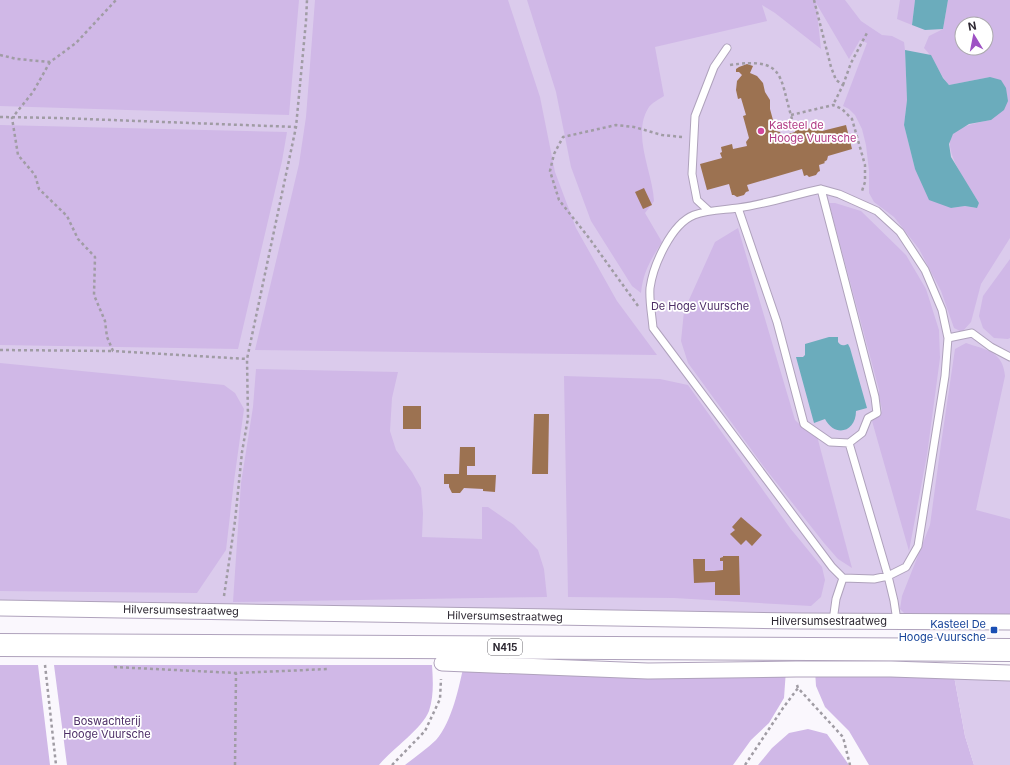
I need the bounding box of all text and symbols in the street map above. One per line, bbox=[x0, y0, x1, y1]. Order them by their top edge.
north arrow bbox=[954, 16, 994, 56]
text: N bbox=[967, 19, 978, 34]
place label: Kasteel de Hooge Vuursche bbox=[769, 118, 856, 145]
marker: Kasteel de Hooge Vuursche bbox=[756, 126, 766, 136]
park label: De Hoge Vuursche bbox=[651, 299, 749, 313]
street label: Hilversumsestraatweg bbox=[123, 602, 239, 618]
street label: Hilversumsestraatweg bbox=[447, 608, 563, 624]
street label: Hilversumsestraatweg bbox=[771, 614, 887, 628]
place label: Kasteel De Hooge Vuursche bbox=[899, 617, 986, 644]
marker: Kasteel De Hooge Vuursche bbox=[989, 625, 999, 635]
road number: N415 bbox=[488, 639, 522, 655]
park label: Boswachterij Hooge Vuursche bbox=[63, 714, 151, 741]

